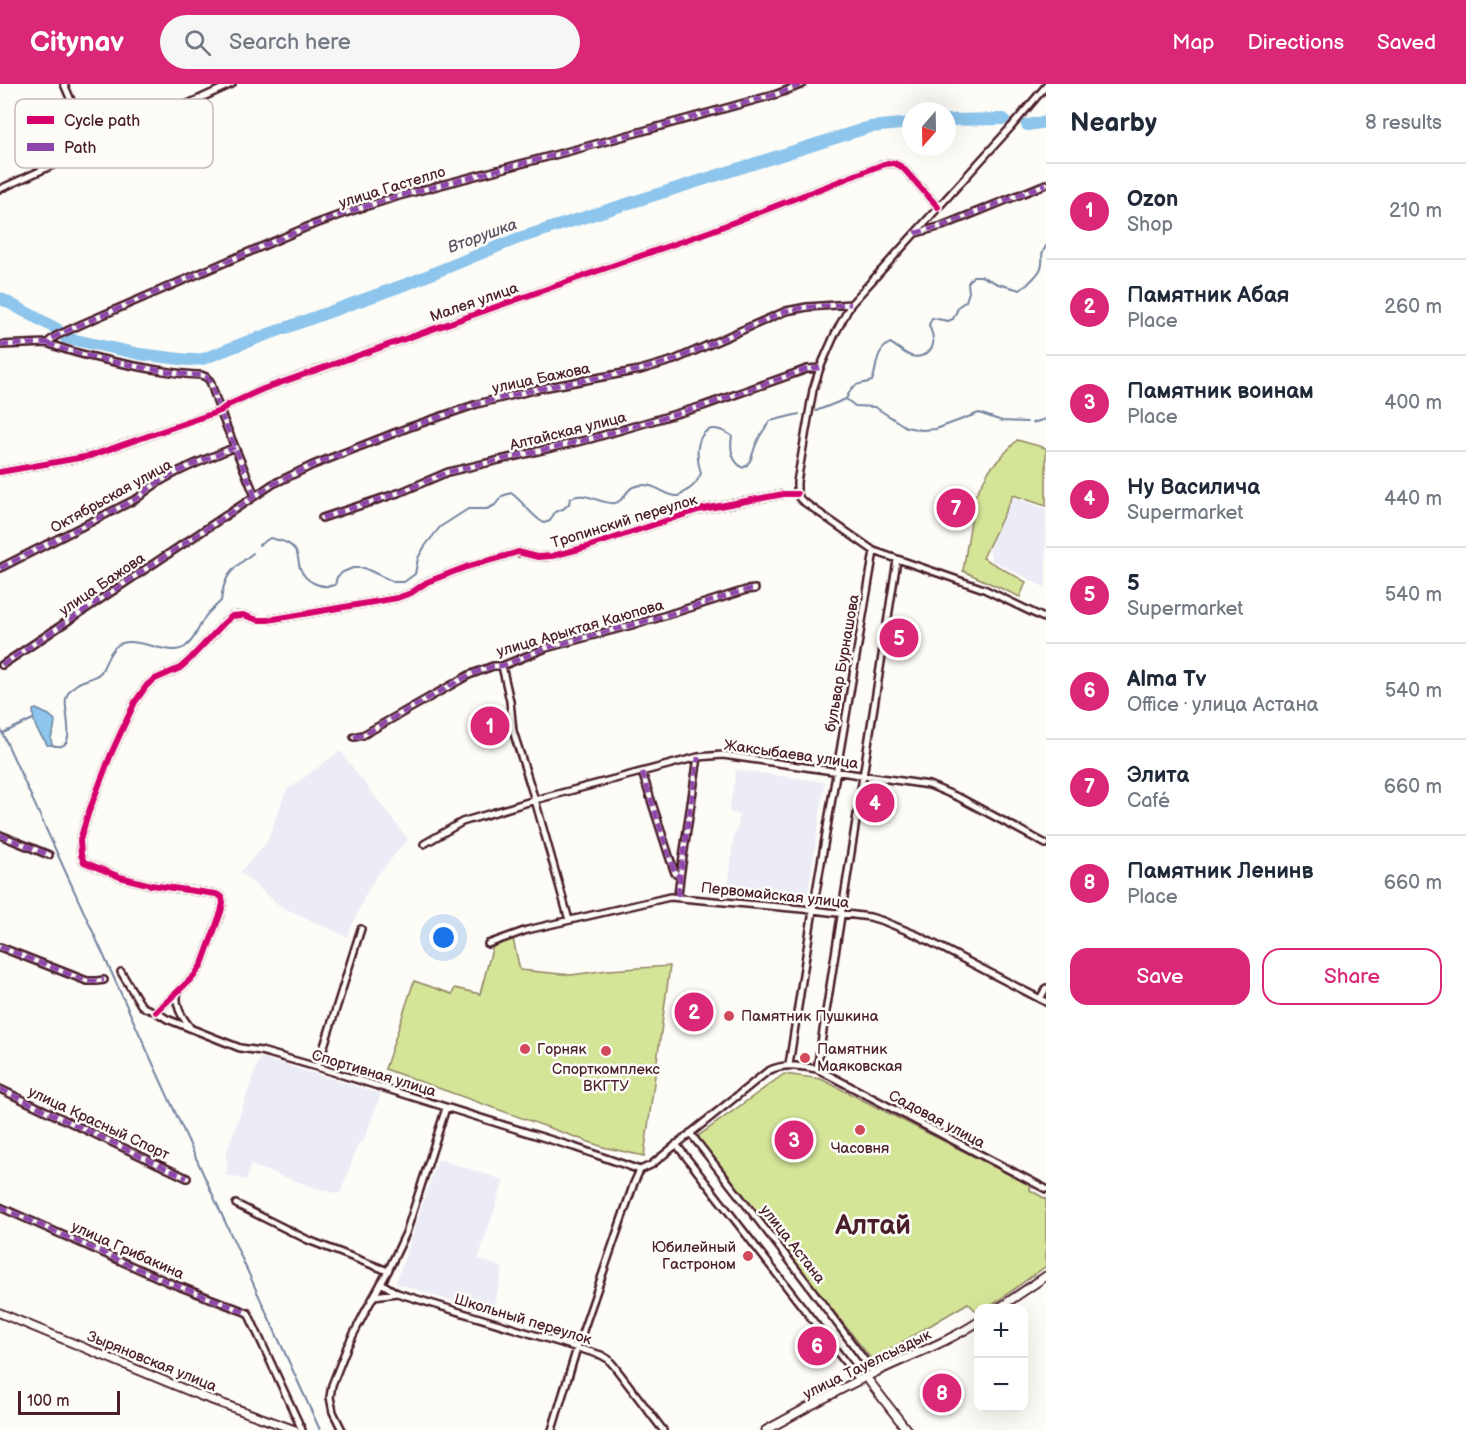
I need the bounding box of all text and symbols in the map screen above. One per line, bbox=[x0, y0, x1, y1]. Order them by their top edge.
search box bbox=[160, 15, 580, 69]
text: Citynav bbox=[30, 26, 124, 59]
icon: search bbox=[181, 26, 214, 59]
text: Search here bbox=[229, 29, 351, 56]
text: Map bbox=[1172, 30, 1215, 55]
text: Directions bbox=[1248, 30, 1344, 55]
text: Saved bbox=[1377, 30, 1436, 55]
legend bbox=[15, 99, 213, 168]
north arrow bbox=[902, 102, 956, 156]
text: Nearby bbox=[1070, 108, 1157, 139]
text: 8 results bbox=[1365, 111, 1442, 135]
text: Cycle path bbox=[64, 112, 140, 131]
text: Path bbox=[64, 139, 96, 158]
street label: улица Гастелло bbox=[337, 162, 448, 213]
text: Ozon bbox=[1127, 186, 1178, 213]
text: 1 bbox=[1085, 199, 1094, 223]
text: 210 m bbox=[1389, 199, 1442, 223]
text: Shop bbox=[1127, 213, 1173, 237]
water label: Вторушка bbox=[445, 215, 520, 258]
street label: Малея улица bbox=[427, 278, 521, 326]
text: Памятник Абая bbox=[1127, 282, 1289, 309]
text: 2 bbox=[1084, 295, 1095, 319]
text: 260 m bbox=[1384, 295, 1442, 319]
text: Place bbox=[1127, 309, 1178, 333]
street label: улица Бажова bbox=[490, 359, 592, 398]
text: Памятник воинам bbox=[1127, 378, 1314, 405]
text: 3 bbox=[1084, 391, 1095, 415]
text: 400 m bbox=[1384, 391, 1442, 415]
text: Place bbox=[1127, 405, 1178, 429]
street label: Алтайская улица bbox=[507, 408, 629, 455]
street label: Октябрьская улица bbox=[47, 455, 175, 538]
text: Ну Василича bbox=[1127, 474, 1260, 501]
pin: 7 bbox=[936, 486, 976, 530]
text: 4 bbox=[1084, 487, 1095, 511]
text: 440 m bbox=[1384, 487, 1442, 511]
street label: Тропинский переулок bbox=[549, 490, 700, 553]
text: Supermarket bbox=[1127, 501, 1243, 525]
street label: улица Бажова bbox=[56, 549, 149, 620]
text: 5 bbox=[1127, 570, 1140, 597]
text: 5 bbox=[1084, 583, 1095, 607]
text: 540 m bbox=[1385, 583, 1442, 607]
street label: бульвар Бурнашова bbox=[821, 593, 864, 733]
street label: улица Арыктая Каюпова bbox=[494, 596, 666, 661]
text: Supermarket bbox=[1127, 597, 1243, 621]
pin: 5 bbox=[880, 616, 918, 660]
text: Alma Tv bbox=[1127, 666, 1206, 693]
text: 6 bbox=[1083, 679, 1096, 703]
text: 540 m bbox=[1385, 679, 1442, 703]
text: Office · улица Астана bbox=[1127, 693, 1319, 717]
pin: 1 bbox=[470, 704, 510, 748]
street label: Жаксыбаева улица bbox=[722, 736, 860, 773]
text: Элита bbox=[1127, 762, 1189, 789]
text: 7 bbox=[1084, 775, 1095, 799]
text: 660 m bbox=[1384, 775, 1442, 799]
pin: 4 bbox=[856, 780, 894, 826]
text: Café bbox=[1127, 789, 1170, 813]
text: Памятник Ленинв bbox=[1127, 858, 1313, 885]
text: 8 bbox=[1083, 871, 1096, 895]
text: 660 m bbox=[1384, 871, 1442, 895]
street label: Первомайская улица bbox=[700, 878, 850, 913]
text: Place bbox=[1127, 885, 1178, 909]
your location bbox=[429, 923, 458, 952]
button: Save bbox=[1070, 948, 1250, 1005]
button: Share bbox=[1262, 948, 1442, 1005]
pin: 2 bbox=[674, 990, 714, 1034]
place label: Памятник Пушкина bbox=[741, 1007, 879, 1026]
marker: Памятник Пушкина bbox=[722, 1009, 736, 1023]
place label: Горняк bbox=[537, 1040, 586, 1059]
place label: Памятник Маяковская bbox=[817, 1040, 902, 1076]
marker: Горняк bbox=[518, 1042, 532, 1056]
marker: Спорткомплекс ВКГТУ bbox=[599, 1044, 613, 1058]
street label: Спортивная улица bbox=[309, 1045, 439, 1101]
marker: Памятник Маяковская bbox=[798, 1051, 812, 1065]
place label: Спорткомплекс ВКГТУ bbox=[552, 1060, 661, 1096]
street label: улица Красный Спорт bbox=[25, 1082, 172, 1165]
street label: Садовая улица bbox=[885, 1086, 988, 1153]
pin: 3 bbox=[774, 1118, 814, 1162]
marker: Часовня bbox=[853, 1123, 867, 1137]
place label: Часовня bbox=[831, 1139, 889, 1158]
street label: улица Астана bbox=[756, 1201, 829, 1288]
district label: Алтай bbox=[834, 1210, 911, 1242]
street label: улица Грибакина bbox=[68, 1217, 187, 1284]
place label: Юбилейный Гастроном bbox=[651, 1238, 736, 1274]
marker: Юбилейный Гастроном bbox=[741, 1249, 755, 1263]
street label: Школьный переулок bbox=[452, 1290, 594, 1349]
map controls bbox=[974, 1304, 1028, 1412]
button: + bbox=[974, 1304, 1028, 1358]
pin: 6 bbox=[798, 1324, 836, 1368]
street label: улица Тауелсыздык bbox=[800, 1325, 934, 1404]
street label: Зыряновская улица bbox=[84, 1327, 220, 1396]
button: − bbox=[974, 1358, 1028, 1412]
pin: 8 bbox=[922, 1370, 962, 1416]
scale bar bbox=[18, 1388, 120, 1416]
text: 100 m bbox=[27, 1392, 70, 1411]

